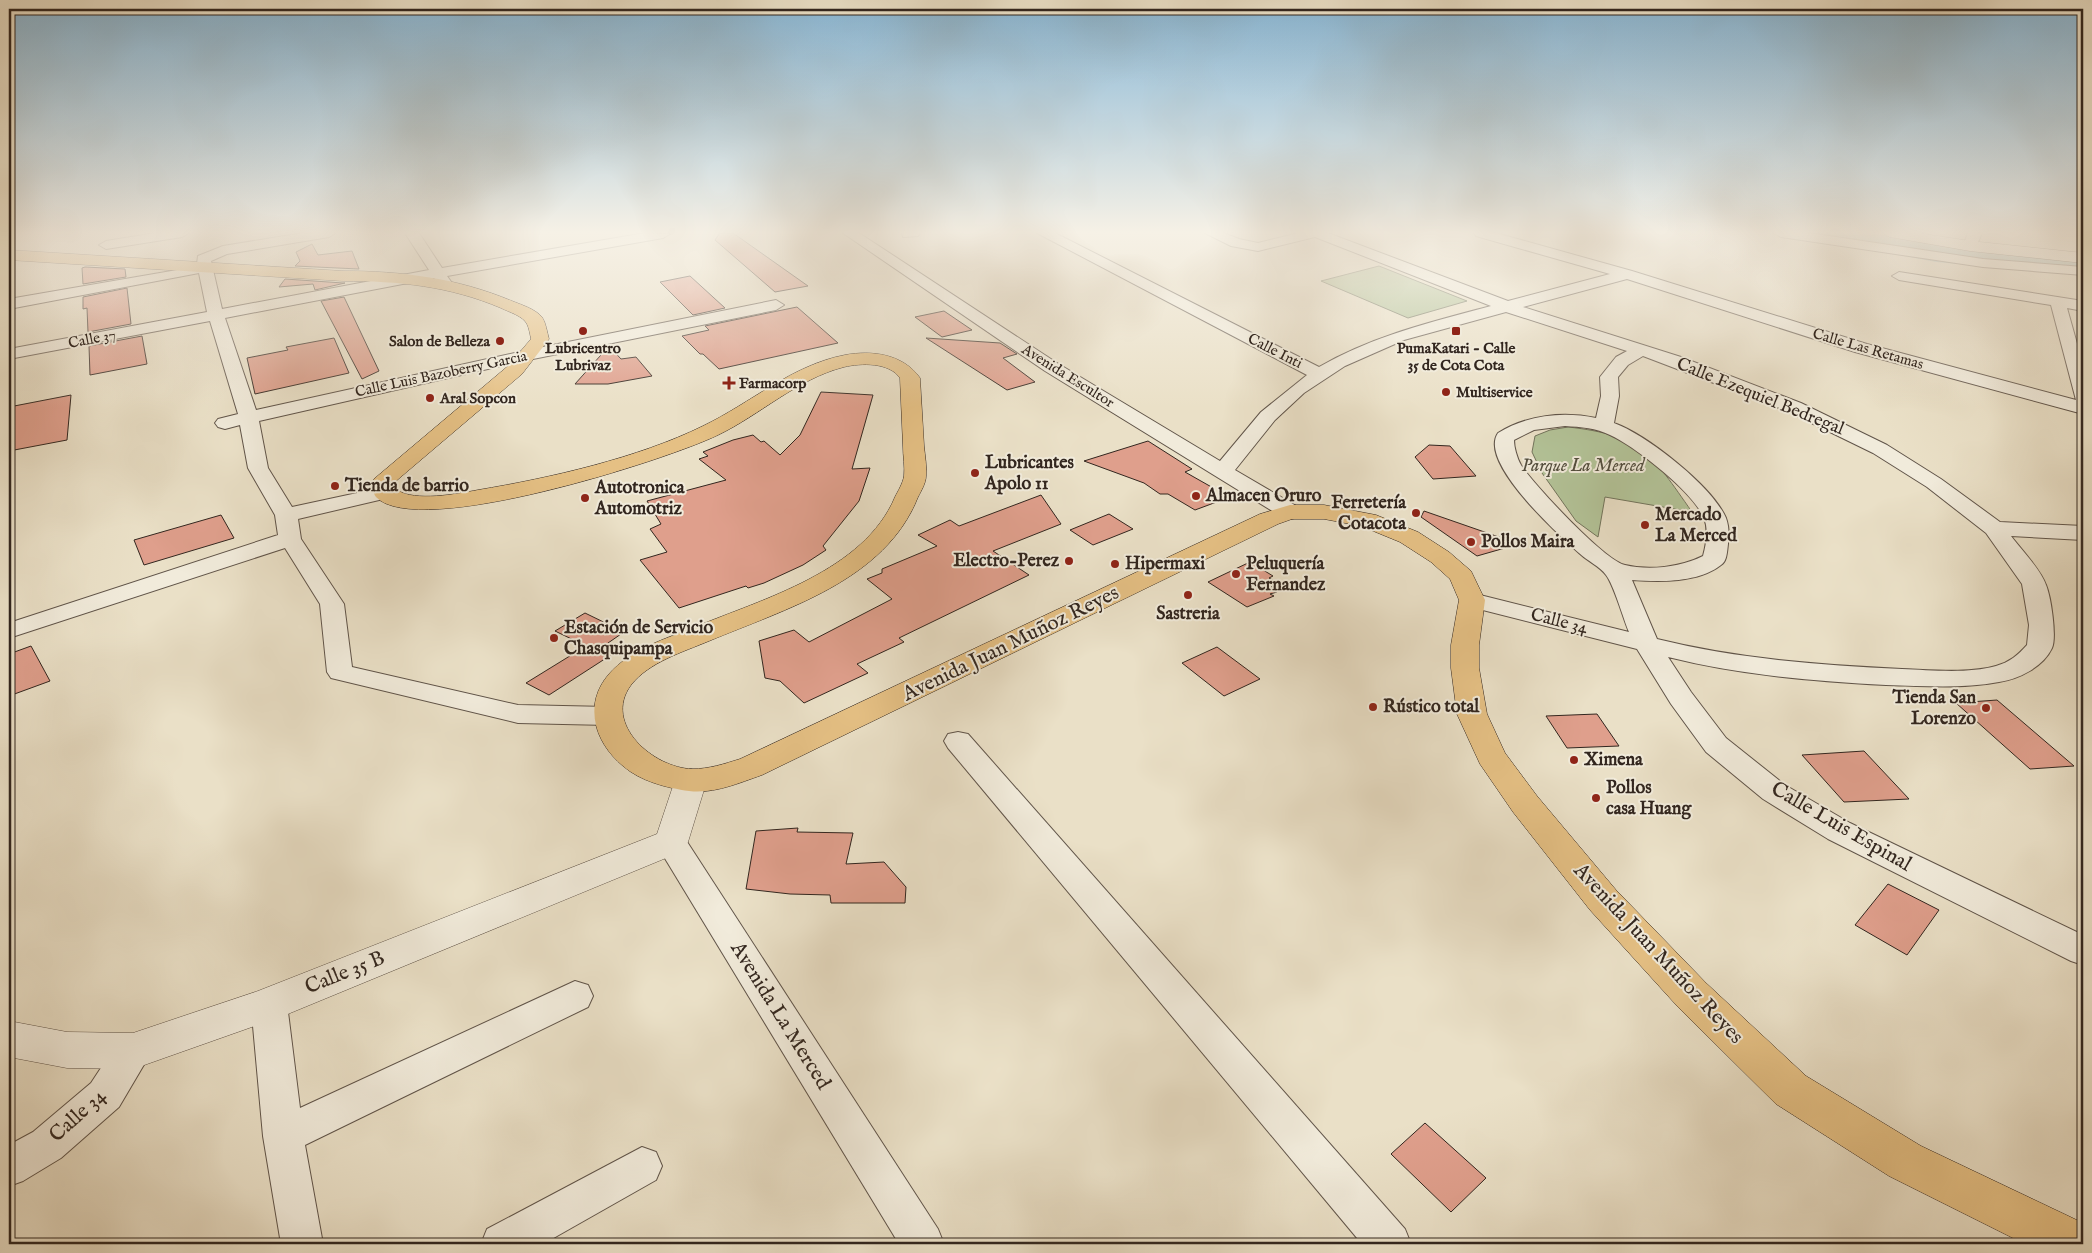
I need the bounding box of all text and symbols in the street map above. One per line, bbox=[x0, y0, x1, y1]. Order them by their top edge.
street label: Calle Las Retamas bbox=[1810, 324, 1926, 374]
street label: Calle 37 bbox=[67, 325, 117, 353]
marker: Lubricentro Lubrivaz bbox=[577, 325, 589, 337]
marker: PumaKatari - Calle 35 de Cota Cota bbox=[1450, 325, 1462, 337]
street label: Calle Inti bbox=[1244, 329, 1306, 373]
place label: Salon de Belleza bbox=[389, 332, 491, 351]
marker: Salon de Belleza bbox=[494, 335, 506, 347]
place label: Lubricentro Lubrivaz bbox=[545, 339, 621, 375]
street label: Avenida Escultor bbox=[1017, 339, 1118, 412]
place label: PumaKatari - Calle 35 de Cota Cota bbox=[1397, 339, 1515, 375]
street label: Calle Luis Bazoberry Garcia bbox=[353, 346, 529, 402]
street label: Calle Ezequiel Bedregal bbox=[1673, 353, 1847, 441]
place label: Farmacorp bbox=[739, 374, 806, 393]
marker: Farmacorp bbox=[723, 377, 735, 389]
place label: Multiservice bbox=[1456, 383, 1533, 402]
marker: Multiservice bbox=[1440, 386, 1452, 398]
place label: Aral Sopcon bbox=[439, 389, 516, 408]
marker: Aral Sopcon bbox=[424, 392, 436, 404]
place label: Lubricantes Apolo 11 bbox=[984, 452, 1075, 496]
park label: Parque La Merced bbox=[1522, 455, 1646, 478]
marker: Lubricantes Apolo 11 bbox=[969, 467, 981, 479]
place label: Tienda de barrio bbox=[344, 475, 469, 498]
place label: Autotronica Automotriz bbox=[594, 477, 686, 521]
marker: Tienda de barrio bbox=[329, 480, 341, 492]
place label: Almacen Oruro bbox=[1205, 485, 1322, 508]
marker: Almacen Oruro bbox=[1190, 490, 1202, 502]
marker: Autotronica Automotriz bbox=[579, 492, 591, 504]
place label: Ferretería Cotacota bbox=[1331, 492, 1407, 536]
place label: Mercado La Merced bbox=[1655, 504, 1737, 548]
marker: Ferretería Cotacota bbox=[1410, 507, 1422, 519]
marker: Mercado La Merced bbox=[1639, 519, 1651, 531]
place label: Pollos Maira bbox=[1481, 531, 1576, 554]
marker: Pollos Maira bbox=[1465, 536, 1477, 548]
place label: Electro-Perez bbox=[953, 550, 1060, 573]
place label: Hipermaxi bbox=[1125, 553, 1205, 576]
place label: Peluquería Fernandez bbox=[1246, 553, 1326, 597]
marker: Electro-Perez bbox=[1063, 555, 1075, 567]
marker: Hipermaxi bbox=[1109, 558, 1121, 570]
marker: Peluquería Fernandez bbox=[1230, 568, 1242, 580]
street label: Avenida Juan Muñoz Reyes bbox=[897, 580, 1124, 709]
marker: Sastreria bbox=[1182, 589, 1194, 601]
place label: Sastreria bbox=[1156, 603, 1221, 626]
street label: Calle 34 bbox=[1528, 604, 1590, 640]
place label: Estación de Servicio Chasquipampa bbox=[564, 617, 713, 661]
marker: Estación de Servicio Chasquipampa bbox=[548, 632, 560, 644]
place label: Tienda San Lorenzo bbox=[1891, 687, 1976, 731]
place label: Rústico total bbox=[1383, 696, 1480, 719]
marker: Rústico total bbox=[1367, 701, 1379, 713]
marker: Tienda San Lorenzo bbox=[1980, 702, 1992, 714]
place label: Ximena bbox=[1583, 749, 1644, 772]
marker: Ximena bbox=[1568, 754, 1580, 766]
street label: Calle Luis Espinal bbox=[1766, 776, 1916, 878]
place label: Pollos casa Huang bbox=[1606, 777, 1692, 821]
marker: Pollos casa Huang bbox=[1590, 792, 1602, 804]
street label: Avenida Juan Muñoz Reyes bbox=[1566, 857, 1749, 1050]
street label: Avenida La Merced bbox=[723, 936, 837, 1096]
street label: Calle 35 B bbox=[301, 945, 389, 1001]
street label: Calle 34 bbox=[44, 1083, 113, 1149]

